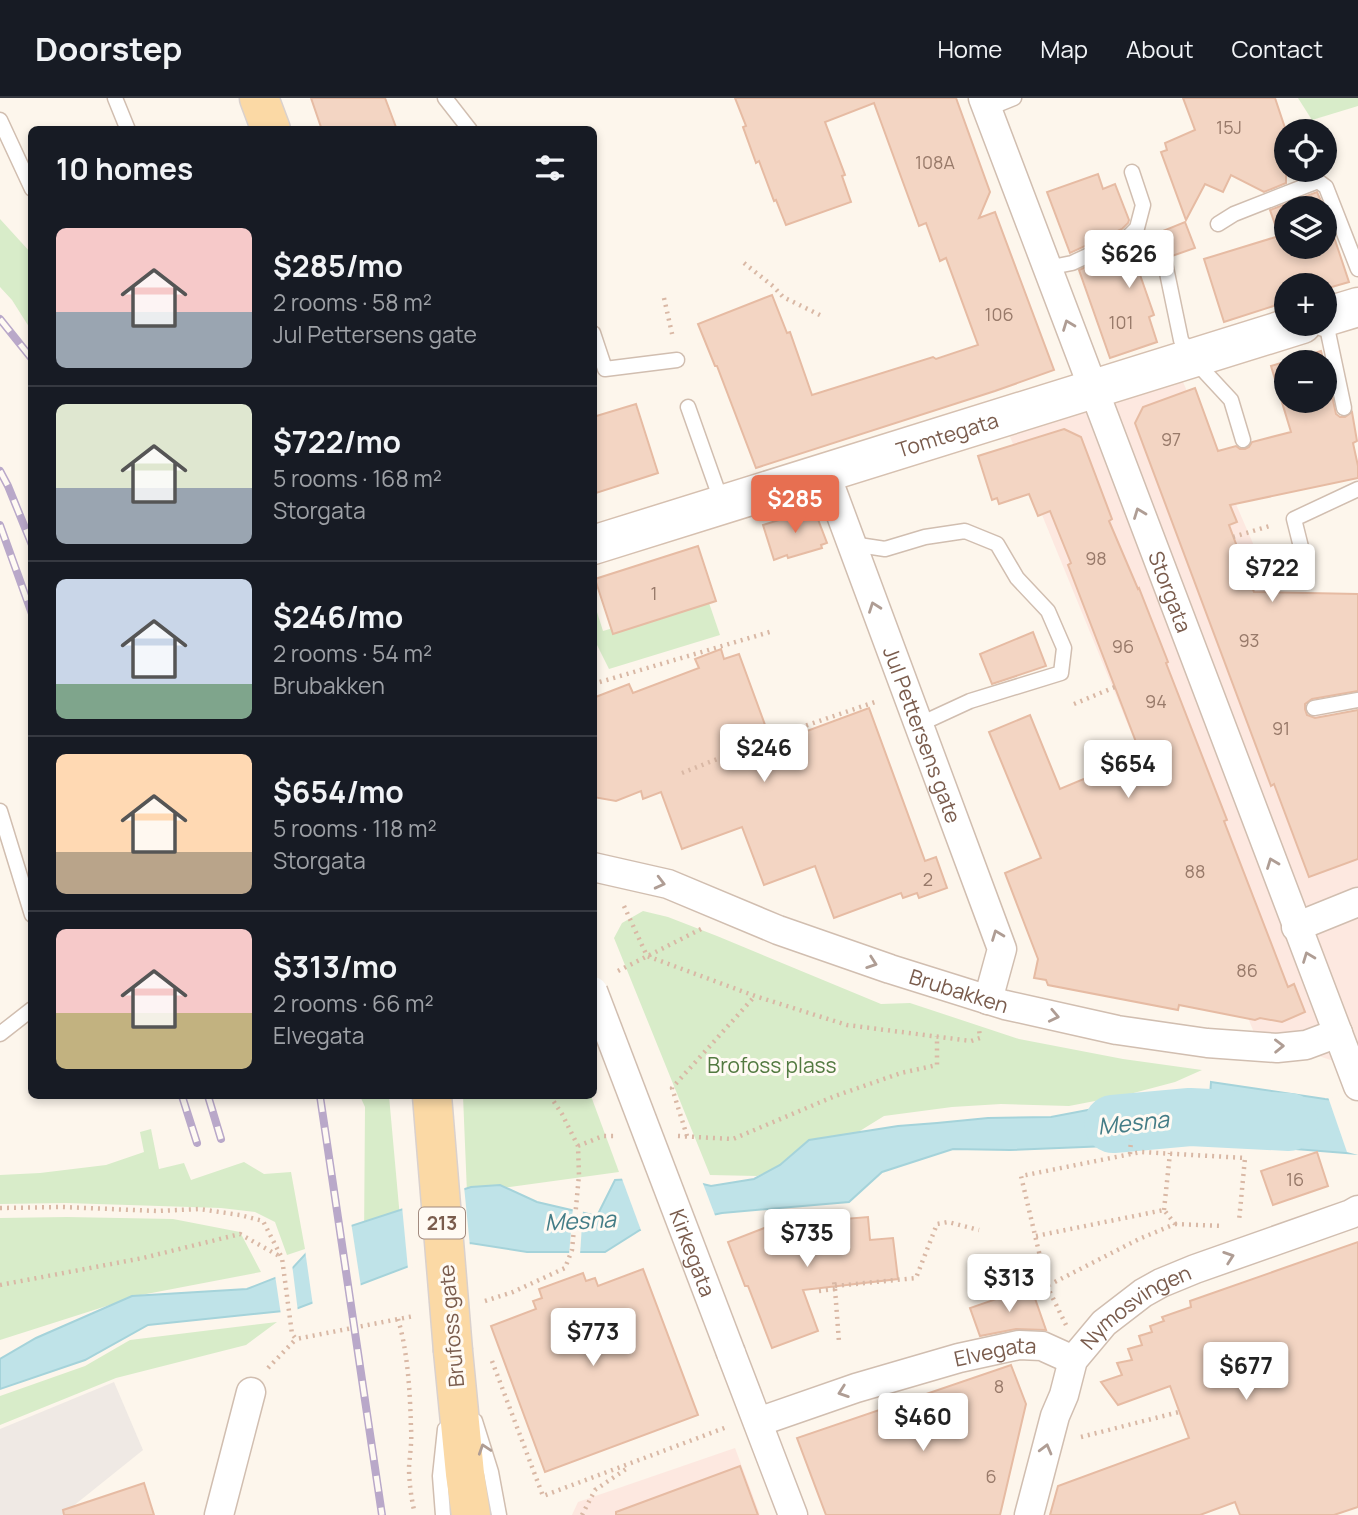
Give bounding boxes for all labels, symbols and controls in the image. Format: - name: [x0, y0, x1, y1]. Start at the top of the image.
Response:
- text: Doorstep: [35, 26, 182, 71]
- text: Home: [937, 32, 1002, 65]
- text: Map: [1040, 32, 1088, 65]
- text: About: [1126, 32, 1194, 65]
- text: Contact: [1232, 32, 1323, 65]
- house number: 15J: [1216, 115, 1242, 139]
- map controls: [1274, 119, 1337, 413]
- button: locate: [1274, 119, 1337, 182]
- text: 10 homes: [56, 148, 193, 189]
- icon: filters: [531, 149, 569, 187]
- house number: 108A: [915, 150, 956, 174]
- button: layers: [1274, 196, 1337, 259]
- pin: $626: [1088, 230, 1170, 290]
- text: $626: [1101, 237, 1157, 269]
- text: $285/mo: [273, 245, 403, 286]
- icon: home: [112, 256, 196, 340]
- button: +: [1274, 273, 1337, 336]
- text: 2 rooms · 58 m²: [273, 286, 432, 318]
- house number: 106: [984, 302, 1014, 326]
- house number: 101: [1108, 310, 1134, 334]
- text: Jul Pettersens gate: [273, 318, 477, 350]
- one-way arrow: [1063, 320, 1077, 332]
- button: −: [1274, 350, 1337, 413]
- street label: Tomtegata: [893, 406, 1002, 464]
- text: $722/mo: [273, 421, 401, 462]
- house number: 97: [1161, 427, 1181, 451]
- icon: home: [112, 432, 196, 516]
- text: 5 rooms · 168 m²: [273, 462, 442, 494]
- pin: $285: [754, 476, 836, 535]
- text: $285: [767, 482, 823, 514]
- text: Storgata: [273, 494, 366, 526]
- one-way arrow: [1134, 507, 1148, 519]
- pin: $722: [1231, 545, 1313, 604]
- house number: 98: [1085, 546, 1107, 570]
- street label: Storgata: [1142, 547, 1198, 636]
- text: $722: [1245, 551, 1299, 583]
- house number: 1: [650, 581, 658, 605]
- text: $246/mo: [273, 596, 403, 637]
- one-way arrow: [868, 601, 882, 613]
- icon: home: [112, 607, 196, 691]
- house number: 93: [1238, 628, 1260, 652]
- house number: 96: [1112, 634, 1134, 658]
- text: 2 rooms · 54 m²: [273, 637, 432, 669]
- street label: Jul Pettersens gate: [877, 642, 968, 827]
- text: Brubakken: [273, 669, 385, 701]
- house number: 94: [1145, 689, 1167, 713]
- house number: 91: [1272, 716, 1290, 740]
- pin: $246: [723, 724, 805, 784]
- text: $246: [736, 731, 792, 763]
- pin: $654: [1087, 740, 1169, 800]
- text: $654: [1100, 747, 1156, 779]
- text: $654/mo: [273, 771, 404, 812]
- icon: home: [112, 782, 196, 866]
- text: 5 rooms · 118 m²: [273, 812, 437, 844]
- text: Storgata: [273, 844, 366, 876]
- one-way arrow: [1267, 857, 1281, 869]
- house number: 88: [1185, 859, 1205, 883]
- house number: 2: [923, 867, 933, 891]
- one-way arrow: [654, 875, 666, 889]
- one-way arrow: [991, 929, 1005, 941]
- text: $313/mo: [273, 946, 397, 987]
- one-way arrow: [1303, 952, 1317, 964]
- one-way arrow: [866, 955, 878, 969]
- icon: home: [112, 957, 196, 1041]
- house number: 86: [1236, 958, 1258, 982]
- street label: Brubakken: [906, 962, 1012, 1019]
- text: 2 rooms · 66 m²: [273, 987, 434, 1019]
- one-way arrow: [1048, 1008, 1060, 1023]
- text: Elvegata: [273, 1019, 365, 1051]
- one-way arrow: [1274, 1039, 1285, 1054]
- park label: Brofoss plass: [707, 1051, 837, 1079]
- water label: Mesna: [1096, 1102, 1171, 1142]
- house number: 16: [1286, 1167, 1304, 1191]
- water label: Mesna: [544, 1202, 618, 1238]
- street label: Kirkegata: [663, 1205, 722, 1300]
- road number: 213: [419, 1208, 465, 1238]
- pin: $735: [766, 1210, 848, 1269]
- text: $735: [780, 1216, 834, 1248]
- one-way arrow: [1222, 1251, 1234, 1265]
- pin: $313: [968, 1254, 1050, 1314]
- street label: Nymosvingen: [1074, 1258, 1195, 1355]
- text: $313: [983, 1261, 1035, 1293]
- street label: Brufoss gate: [432, 1264, 470, 1388]
- pin: $773: [552, 1308, 634, 1368]
- text: $773: [567, 1315, 619, 1347]
- street label: Elvegata: [951, 1331, 1037, 1373]
- pin: $677: [1205, 1342, 1287, 1402]
- text: $677: [1219, 1349, 1273, 1381]
- house number: 8: [994, 1374, 1004, 1398]
- one-way arrow: [838, 1384, 850, 1398]
- pin: $460: [882, 1394, 964, 1453]
- text: $460: [894, 1400, 952, 1432]
- one-way arrow: [478, 1443, 492, 1455]
- one-way arrow: [1038, 1443, 1052, 1455]
- house number: 6: [985, 1464, 997, 1488]

